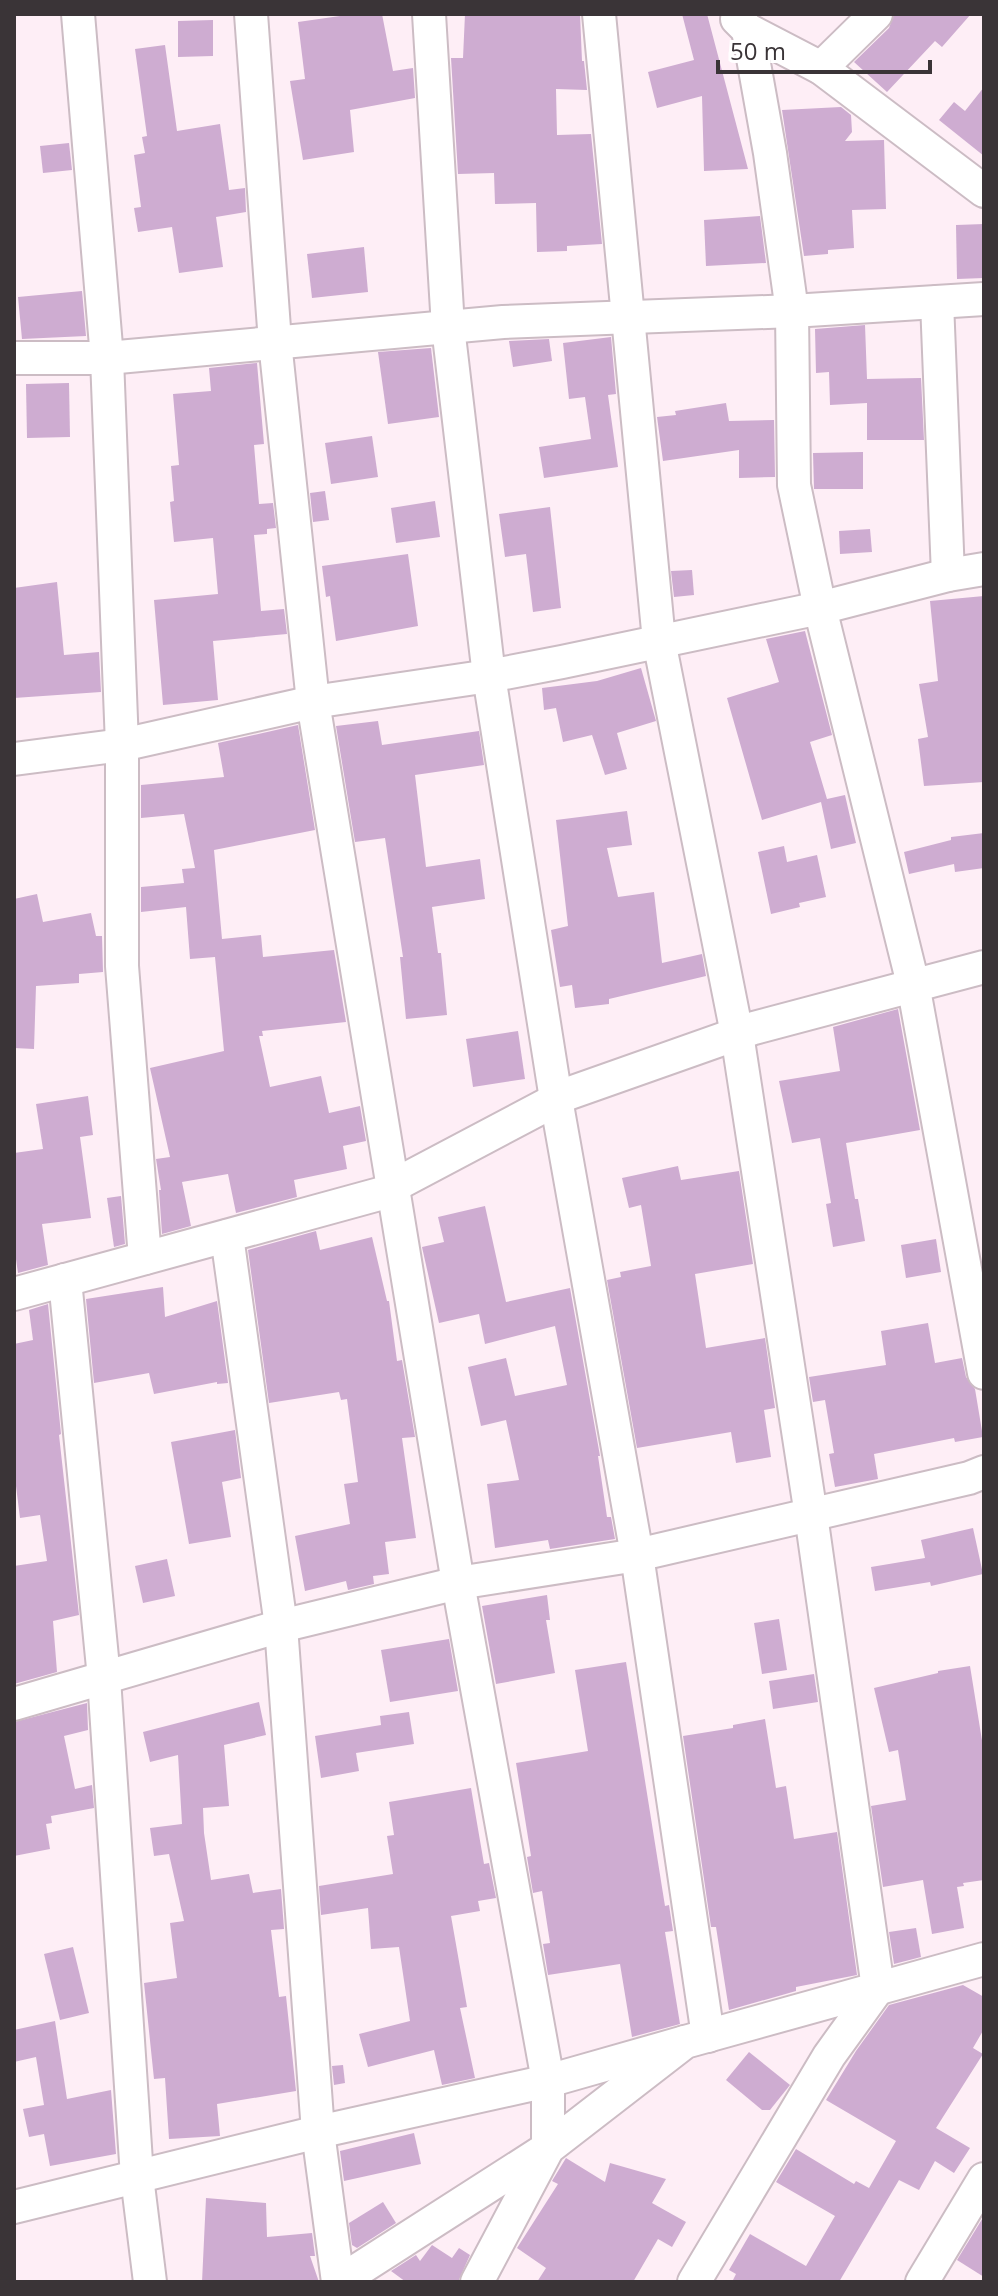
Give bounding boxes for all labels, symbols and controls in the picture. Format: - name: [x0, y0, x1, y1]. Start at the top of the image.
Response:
- scale bar: [718, 24, 930, 74]
- text: 50 m: [730, 34, 786, 67]

